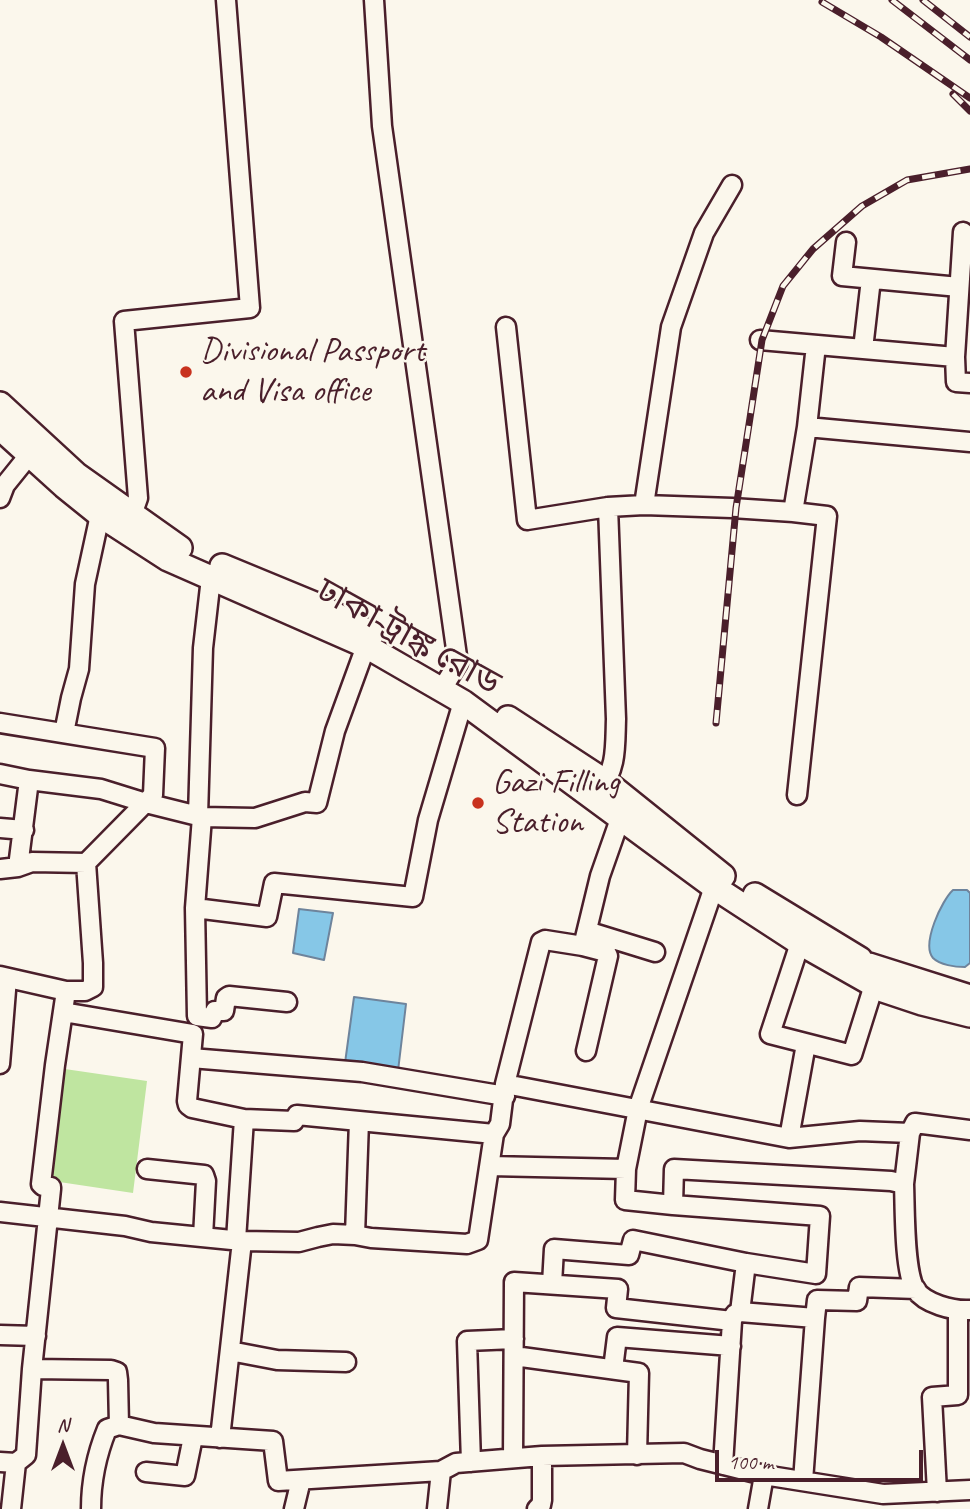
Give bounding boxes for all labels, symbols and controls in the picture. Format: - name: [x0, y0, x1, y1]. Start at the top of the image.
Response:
- place label: Divisional Passport and Visa office: [200, 331, 425, 413]
- marker: Divisional Passport and Visa office: [178, 364, 194, 380]
- street label: ঢাকা ট্রাঙ্ক রোড: [309, 570, 507, 706]
- place label: Gazi Filling Station: [492, 762, 620, 844]
- marker: Gazi Filling Station: [470, 795, 486, 811]
- north arrow: [28, 1411, 98, 1481]
- text: N: [57, 1413, 69, 1437]
- scale bar: [718, 1436, 926, 1480]
- text: 100 m: [728, 1449, 773, 1475]

